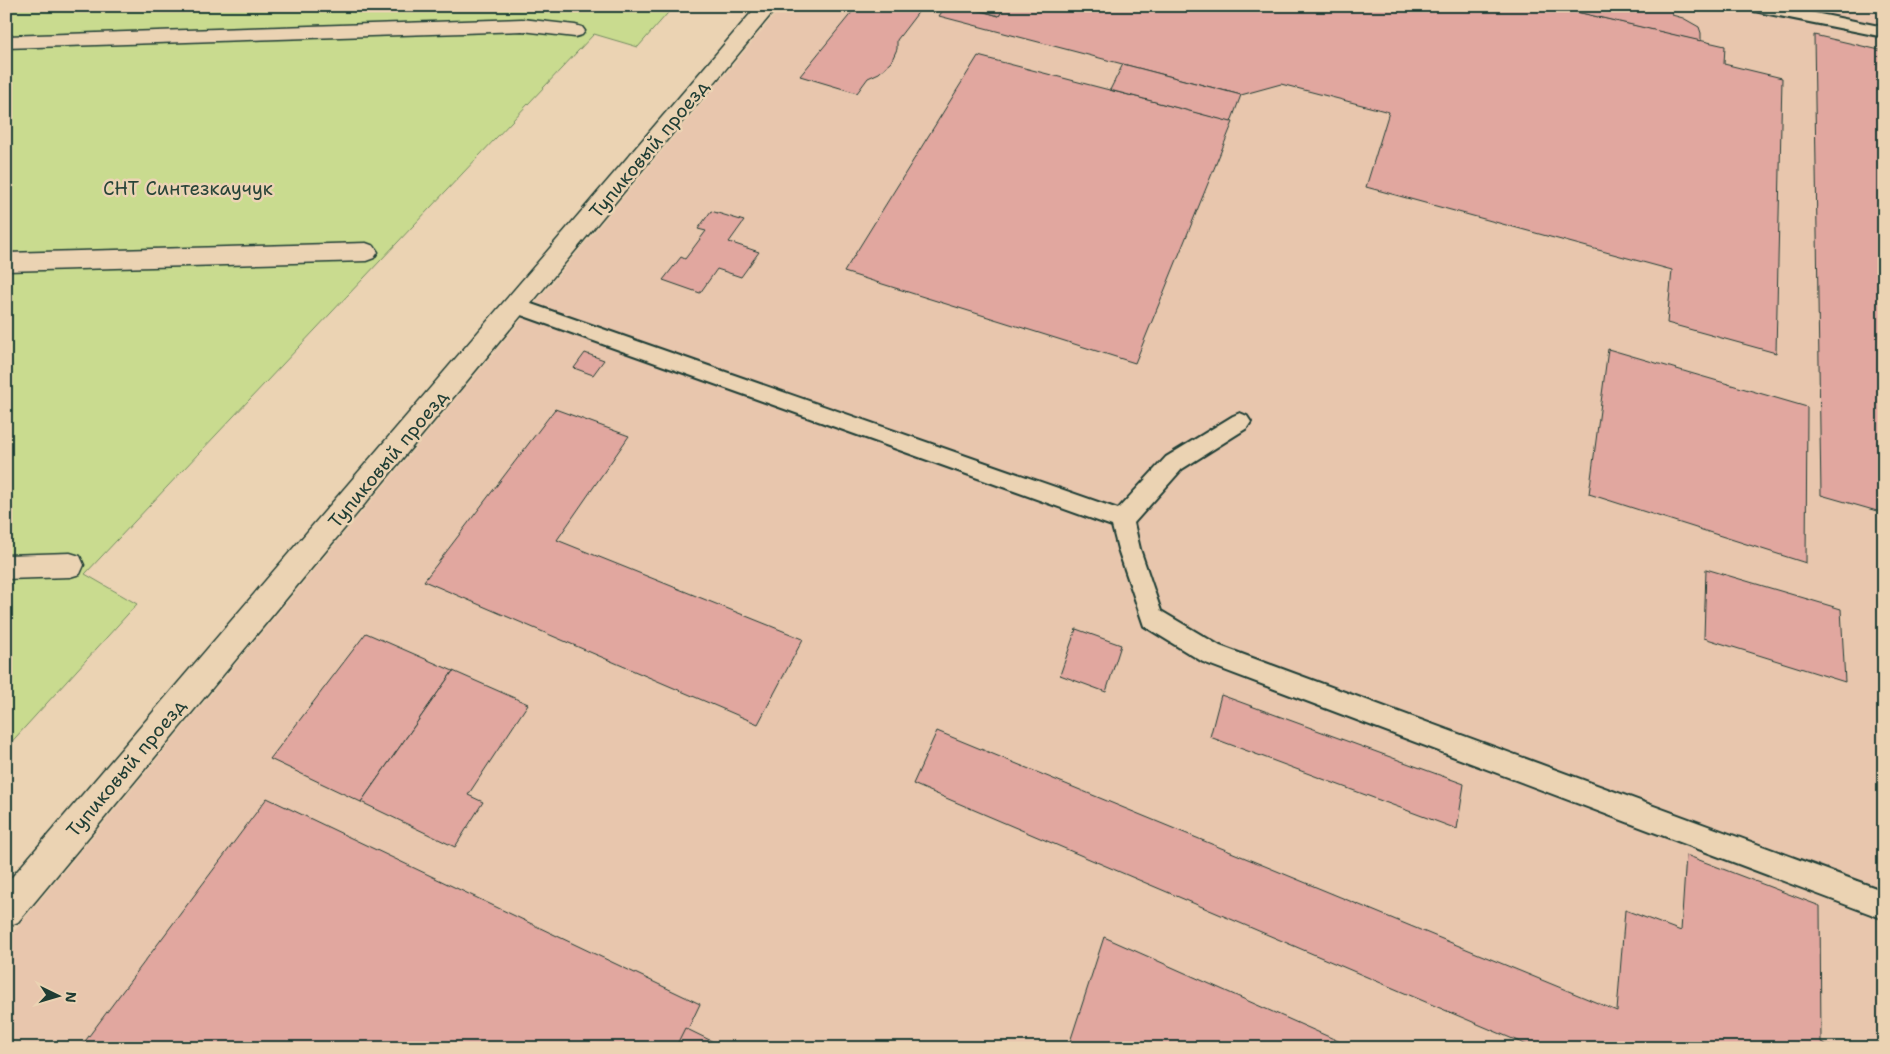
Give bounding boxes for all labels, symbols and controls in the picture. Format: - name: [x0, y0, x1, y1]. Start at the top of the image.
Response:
- street label: Тупиковый проезд: [584, 75, 714, 223]
- park label: СНТ Синтезкаучук: [103, 176, 273, 201]
- street label: Тупиковый проезд: [323, 385, 453, 533]
- street label: Тупиковый проезд: [61, 694, 191, 842]
- north arrow: [32, 972, 82, 1022]
- text: N: [62, 991, 80, 1003]

